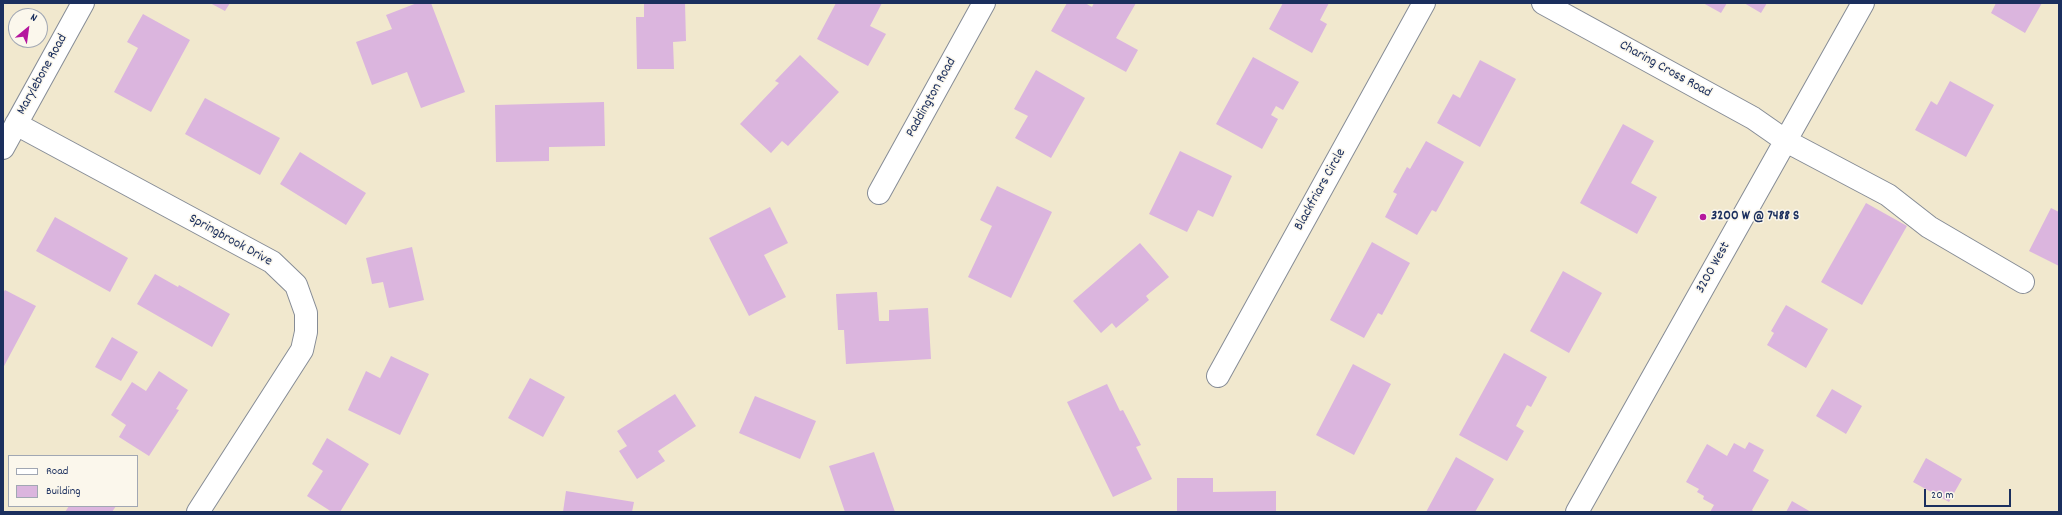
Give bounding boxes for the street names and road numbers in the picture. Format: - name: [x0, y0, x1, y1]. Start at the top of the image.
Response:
- street label: Marylebone Road: [14, 32, 72, 118]
- street label: Charing Cross Road: [1616, 38, 1714, 102]
- street label: Paddington Road: [903, 55, 961, 141]
- street label: Blackfriars Circle: [1292, 146, 1350, 234]
- street label: Springbrook Drive: [185, 211, 275, 271]
- street label: 3200 West: [1693, 239, 1735, 297]

